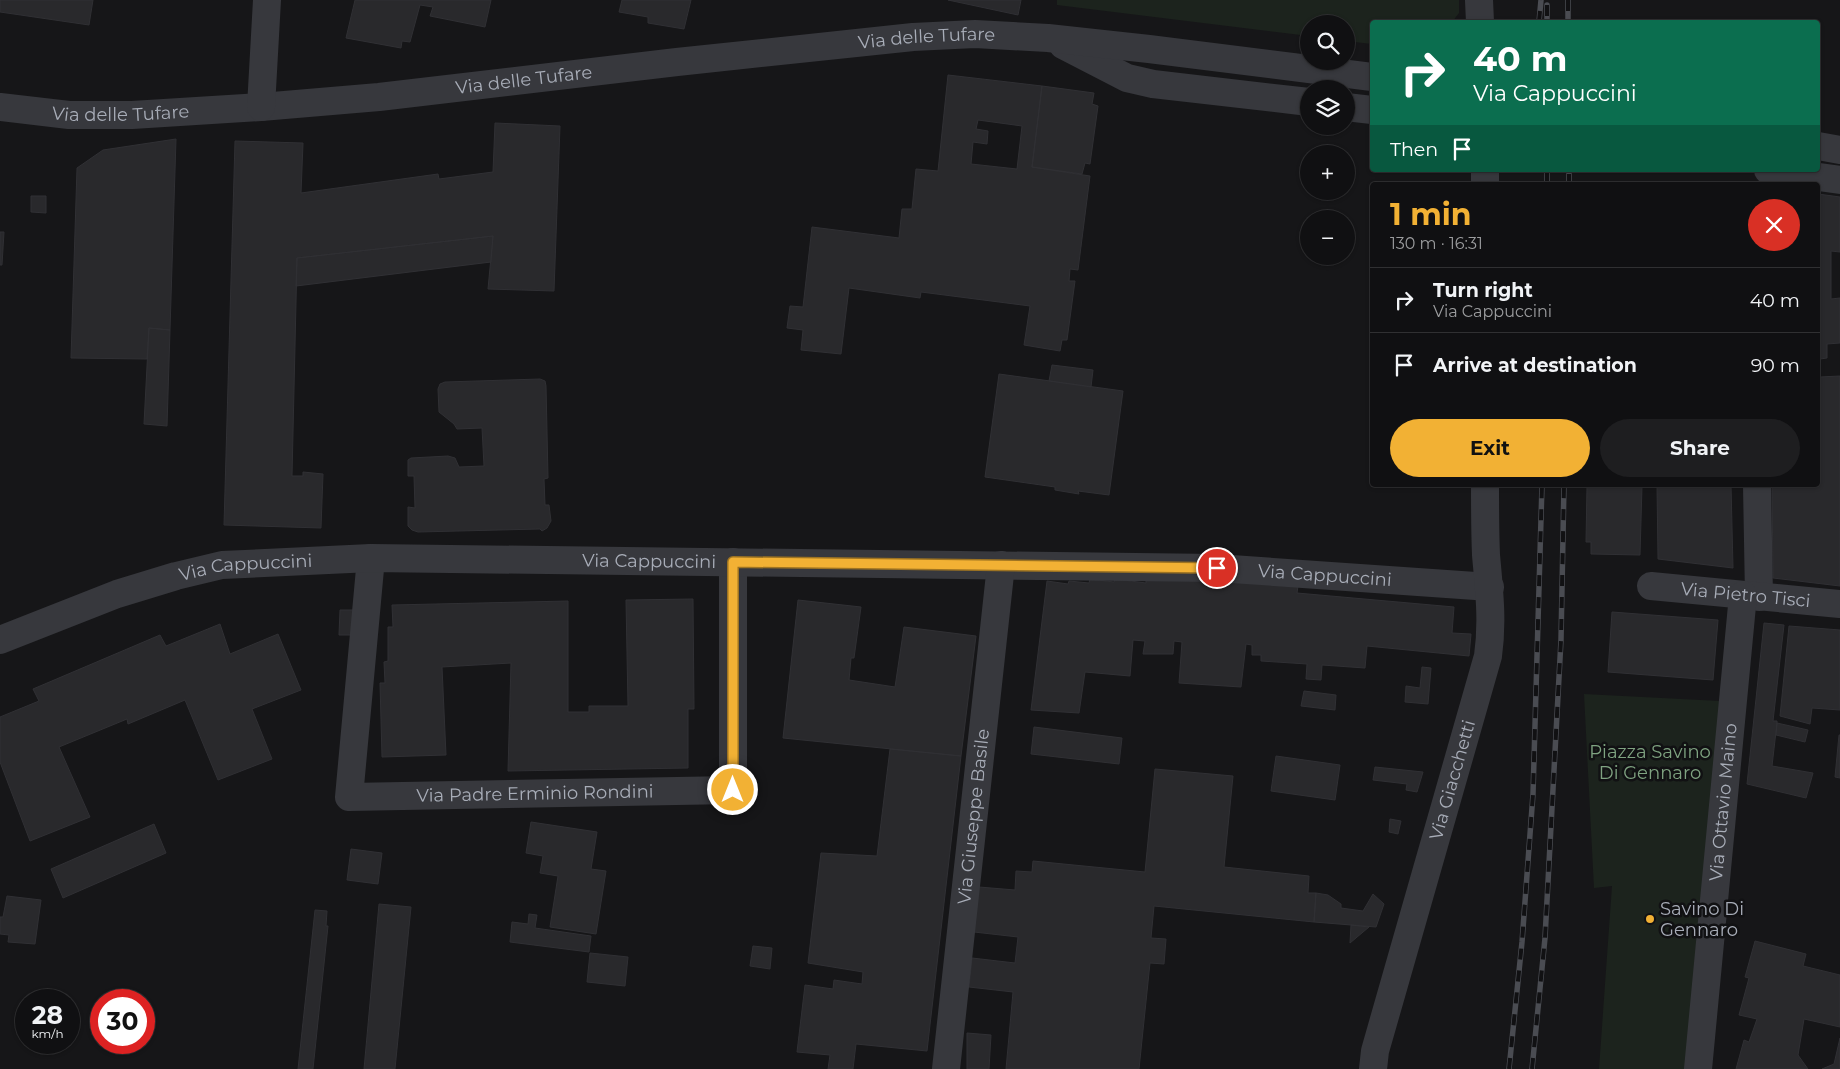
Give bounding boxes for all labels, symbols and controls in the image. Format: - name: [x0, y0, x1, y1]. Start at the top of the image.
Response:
- map controls: [1300, 15, 1355, 265]
- button: search: [1300, 15, 1355, 70]
- street label: Via delle Tufare: [857, 23, 996, 54]
- text: 40 m: [1473, 37, 1568, 80]
- icon: right: [1390, 40, 1455, 105]
- street label: Via delle Tufare: [454, 61, 594, 99]
- button: layers: [1300, 80, 1355, 135]
- text: Via Cappuccini: [1473, 80, 1637, 107]
- street label: Via delle Tufare: [51, 100, 190, 126]
- icon: arrive: [1448, 135, 1476, 163]
- text: Then: [1390, 138, 1438, 161]
- button: +: [1300, 145, 1355, 200]
- text: 1 min: [1390, 196, 1471, 233]
- button: close: [1748, 199, 1800, 251]
- button: −: [1300, 210, 1355, 265]
- text: 130 m · 16:31: [1390, 234, 1483, 253]
- text: Turn right: [1433, 279, 1533, 302]
- icon: right: [1390, 286, 1418, 314]
- text: 40 m: [1750, 289, 1800, 312]
- text: Via Cappuccini: [1433, 302, 1552, 321]
- icon: arrive: [1390, 351, 1418, 379]
- text: Arrive at destination: [1433, 354, 1637, 377]
- text: 90 m: [1751, 354, 1800, 377]
- button: Exit: [1390, 419, 1590, 477]
- button: Share: [1600, 419, 1800, 477]
- pin: [1196, 547, 1238, 589]
- street label: Via Cappuccini: [582, 549, 716, 573]
- street label: Via Cappuccini: [177, 550, 313, 586]
- icon: arrive: [1203, 554, 1231, 582]
- street label: Via Cappuccini: [1257, 560, 1392, 591]
- street label: Via Pietro Tisci: [1680, 578, 1811, 612]
- street label: Via Giacchetti: [1425, 717, 1480, 843]
- street label: Via Ottavio Maino: [1705, 722, 1742, 882]
- street label: Via Giuseppe Basile: [953, 727, 994, 905]
- park label: Piazza Savino Di Gennaro: [1589, 741, 1711, 784]
- position arrow: [706, 763, 758, 815]
- street label: Via Padre Erminio Rondini: [416, 780, 654, 807]
- place label: Savino Di Gennaro: [1660, 898, 1744, 941]
- marker: Savino Di Gennaro: [1644, 913, 1656, 925]
- speed limit sign: 30: [90, 989, 155, 1054]
- text: 28: [32, 1000, 63, 1030]
- text: km/h: [31, 1026, 64, 1041]

